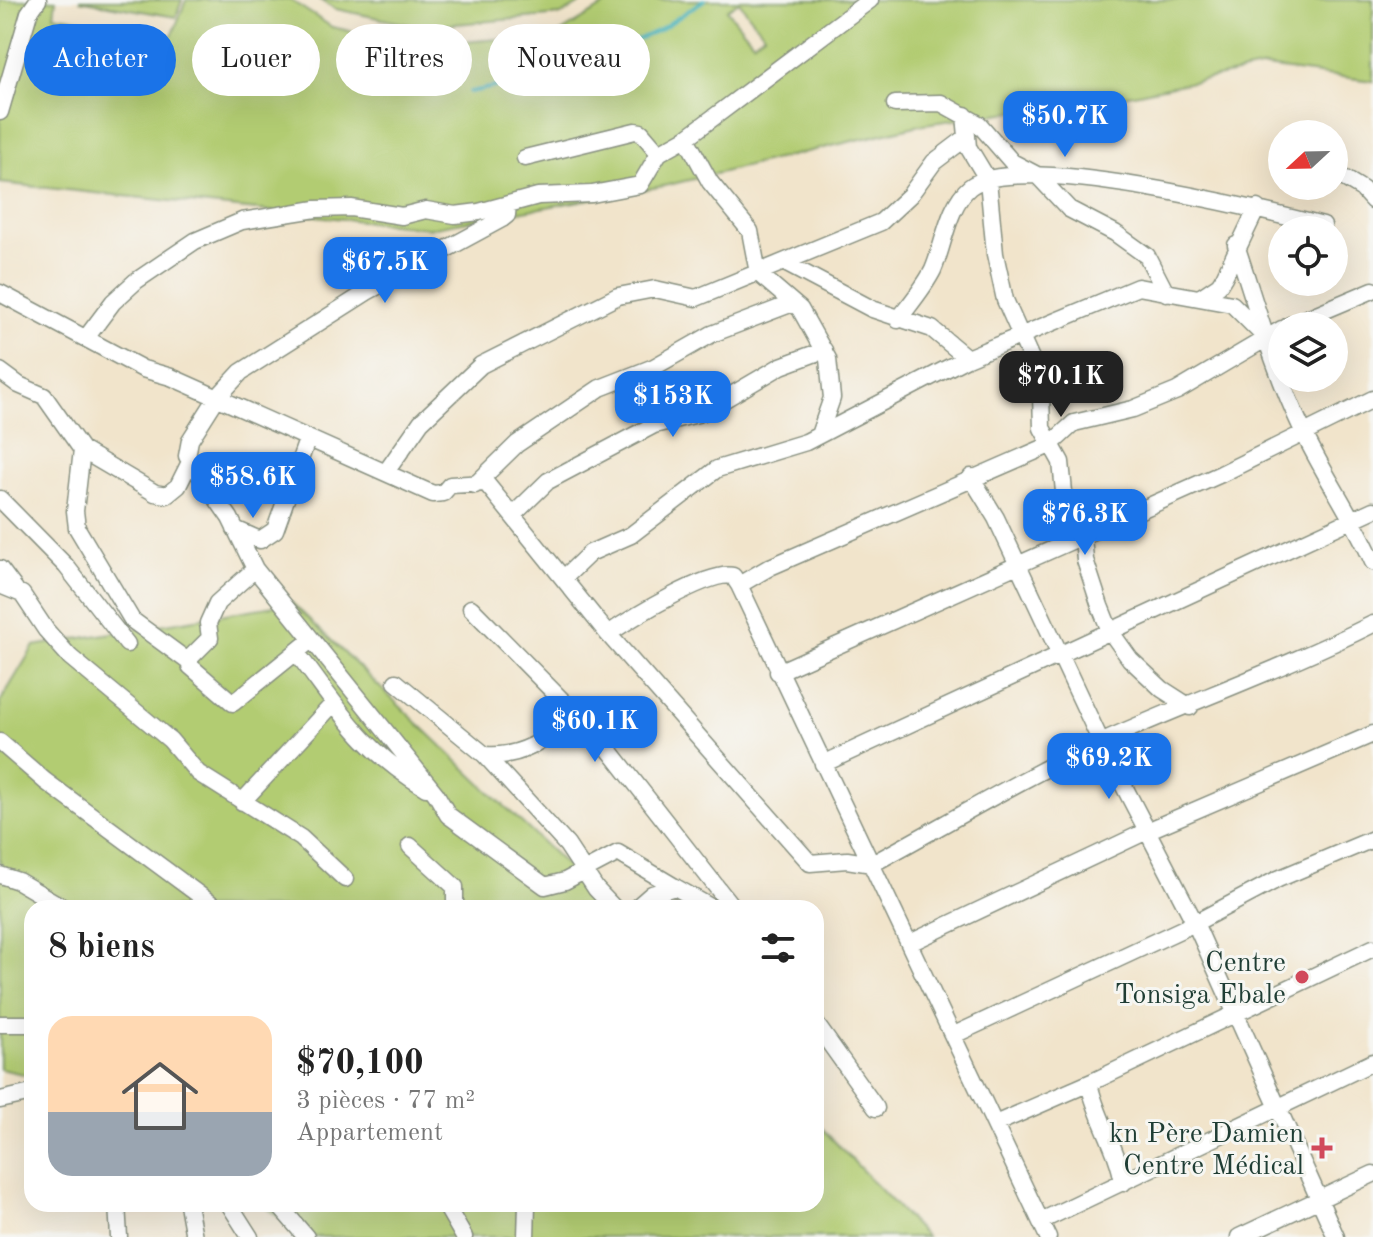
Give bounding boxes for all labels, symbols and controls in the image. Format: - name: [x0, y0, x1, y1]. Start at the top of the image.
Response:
- chip: Acheter: [24, 24, 176, 96]
- chip: Louer: [192, 24, 320, 96]
- chip: Filtres: [336, 24, 472, 96]
- chip: Nouveau: [488, 24, 650, 96]
- pin: $50.7K: [1000, 91, 1130, 159]
- text: $50.7K: [1021, 104, 1109, 130]
- north arrow: [1268, 120, 1348, 200]
- map controls: [1268, 120, 1348, 392]
- button: locate: [1268, 216, 1348, 296]
- pin: $67.5K: [320, 237, 450, 305]
- text: $67.5K: [341, 250, 429, 276]
- button: layers: [1268, 312, 1348, 392]
- pin: $70.1K: [996, 351, 1126, 419]
- text: $70.1K: [1017, 364, 1105, 390]
- pin: $153K: [617, 371, 729, 439]
- text: $153K: [633, 384, 713, 410]
- pin: $58.6K: [188, 452, 318, 520]
- text: $58.6K: [209, 465, 297, 491]
- pin: $76.3K: [1020, 489, 1150, 557]
- text: $76.3K: [1041, 502, 1129, 528]
- pin: $60.1K: [530, 696, 660, 764]
- text: $60.1K: [551, 709, 639, 735]
- pin: $69.2K: [1044, 733, 1174, 801]
- text: $69.2K: [1065, 746, 1153, 772]
- icon: filters: [756, 926, 800, 970]
- text: 8 biens: [48, 931, 155, 965]
- place label: Centre Tonsiga Ebale: [1114, 950, 1286, 1010]
- marker: Centre Tonsiga Ebale: [1293, 968, 1311, 986]
- text: $70,100: [296, 1047, 424, 1081]
- icon: home: [112, 1048, 208, 1144]
- text: 3 pièces · 77 m²: [296, 1088, 475, 1114]
- text: Appartement: [296, 1120, 443, 1146]
- place label: kn Père Damien Centre Médical: [1109, 1121, 1304, 1181]
- marker: kn Père Damien Centre Médical: [1311, 1137, 1333, 1159]

